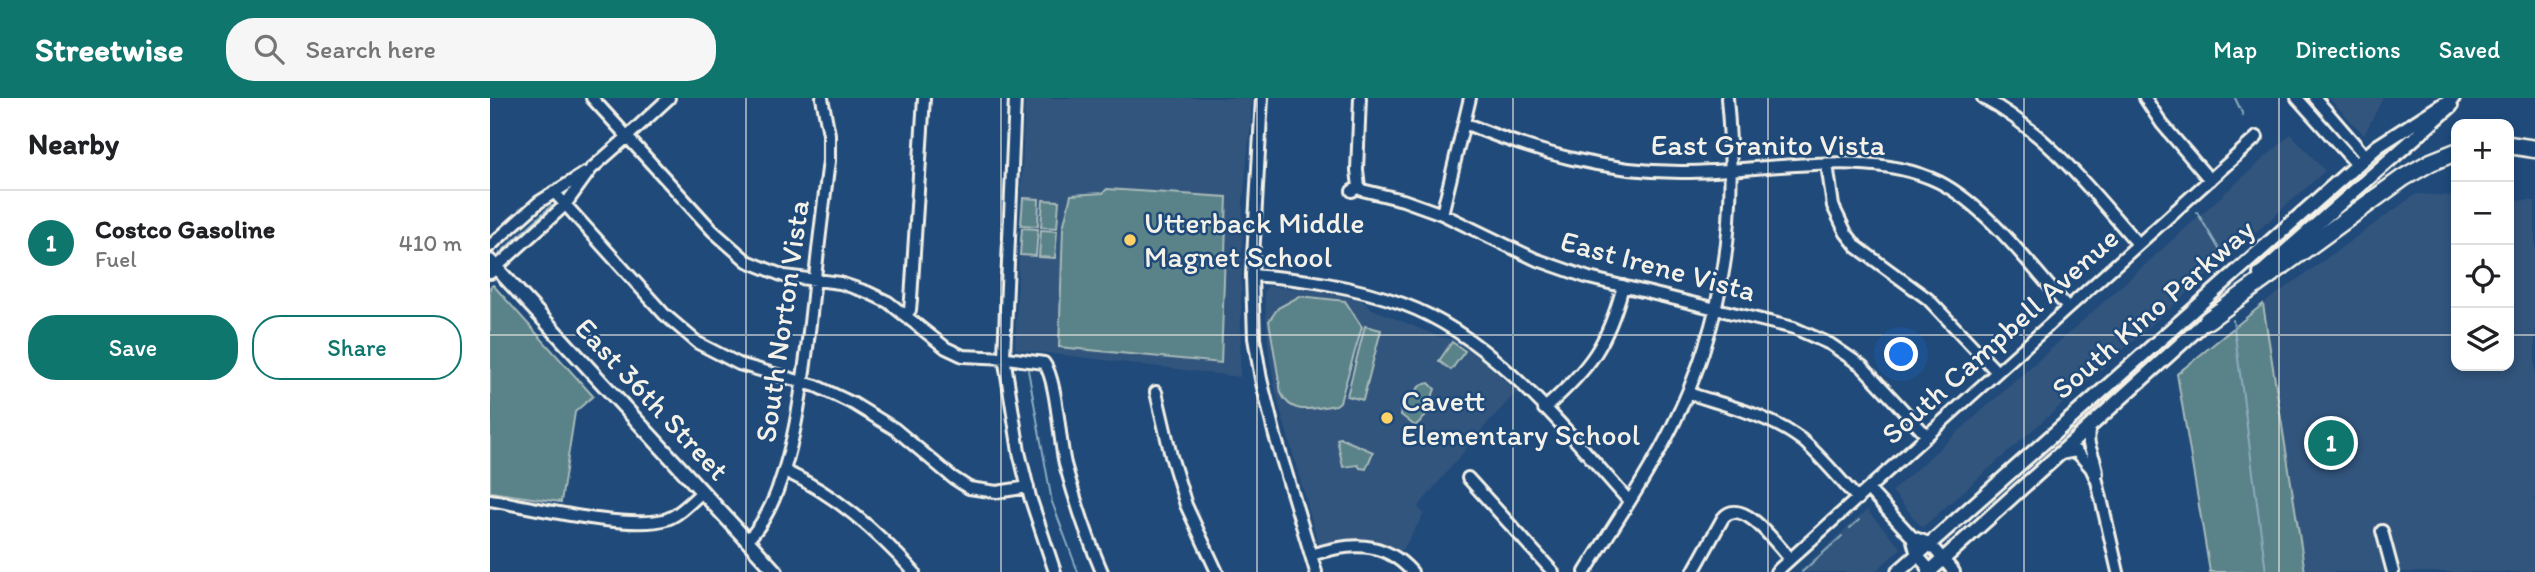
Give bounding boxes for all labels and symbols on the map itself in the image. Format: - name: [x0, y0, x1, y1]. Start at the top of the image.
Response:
- street label: East Granito Vista: [1651, 126, 1886, 163]
- street label: South Norton Vista: [746, 197, 817, 445]
- place label: Utterback Middle Magnet School: [1144, 204, 1365, 275]
- street label: South Kino Parkway: [2044, 210, 2262, 407]
- street label: South Campbell Avenue: [1873, 219, 2126, 452]
- street label: East Irene Vista: [1557, 222, 1760, 309]
- marker: Utterback Middle Magnet School: [1122, 232, 1138, 248]
- street label: East 36th Street: [567, 309, 737, 488]
- your location: [1884, 337, 1918, 371]
- place label: Cavett Elementary School: [1401, 382, 1641, 453]
- marker: Cavett Elementary School: [1379, 410, 1395, 426]
- pin: 1: [2308, 417, 2354, 469]

